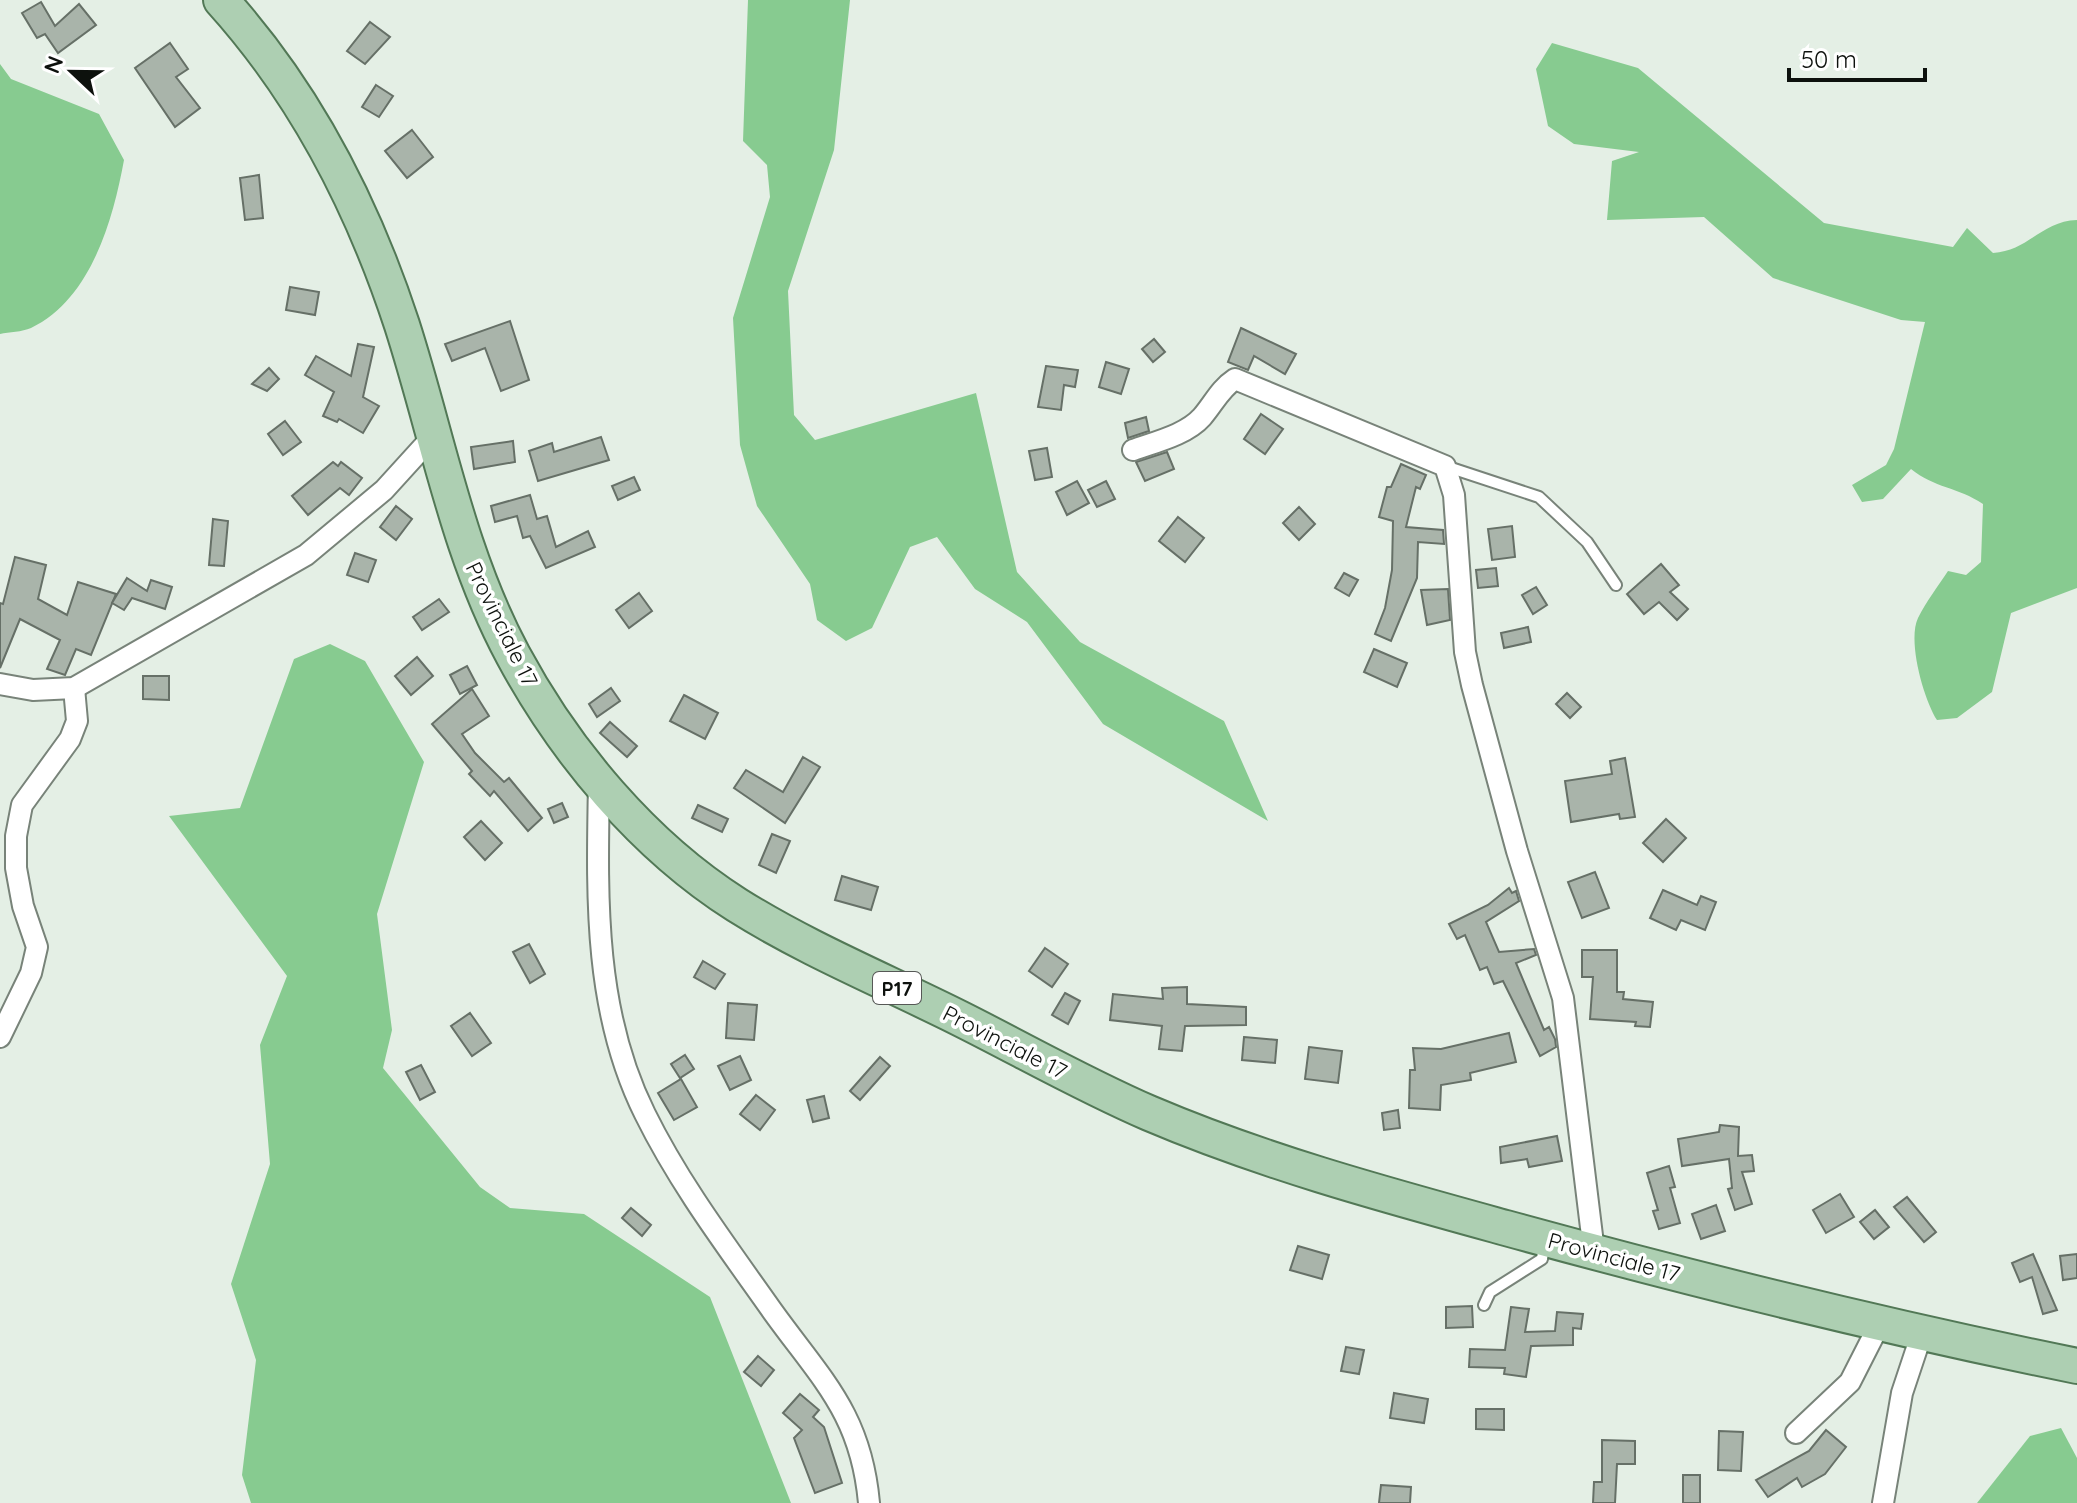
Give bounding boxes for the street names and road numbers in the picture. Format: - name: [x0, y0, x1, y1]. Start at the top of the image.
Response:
- street label: Provinciale 17: [460, 557, 544, 691]
- road number: P17: [873, 972, 921, 1004]
- street label: Provinciale 17: [938, 999, 1072, 1085]
- street label: Provinciale 17: [1545, 1226, 1683, 1288]

